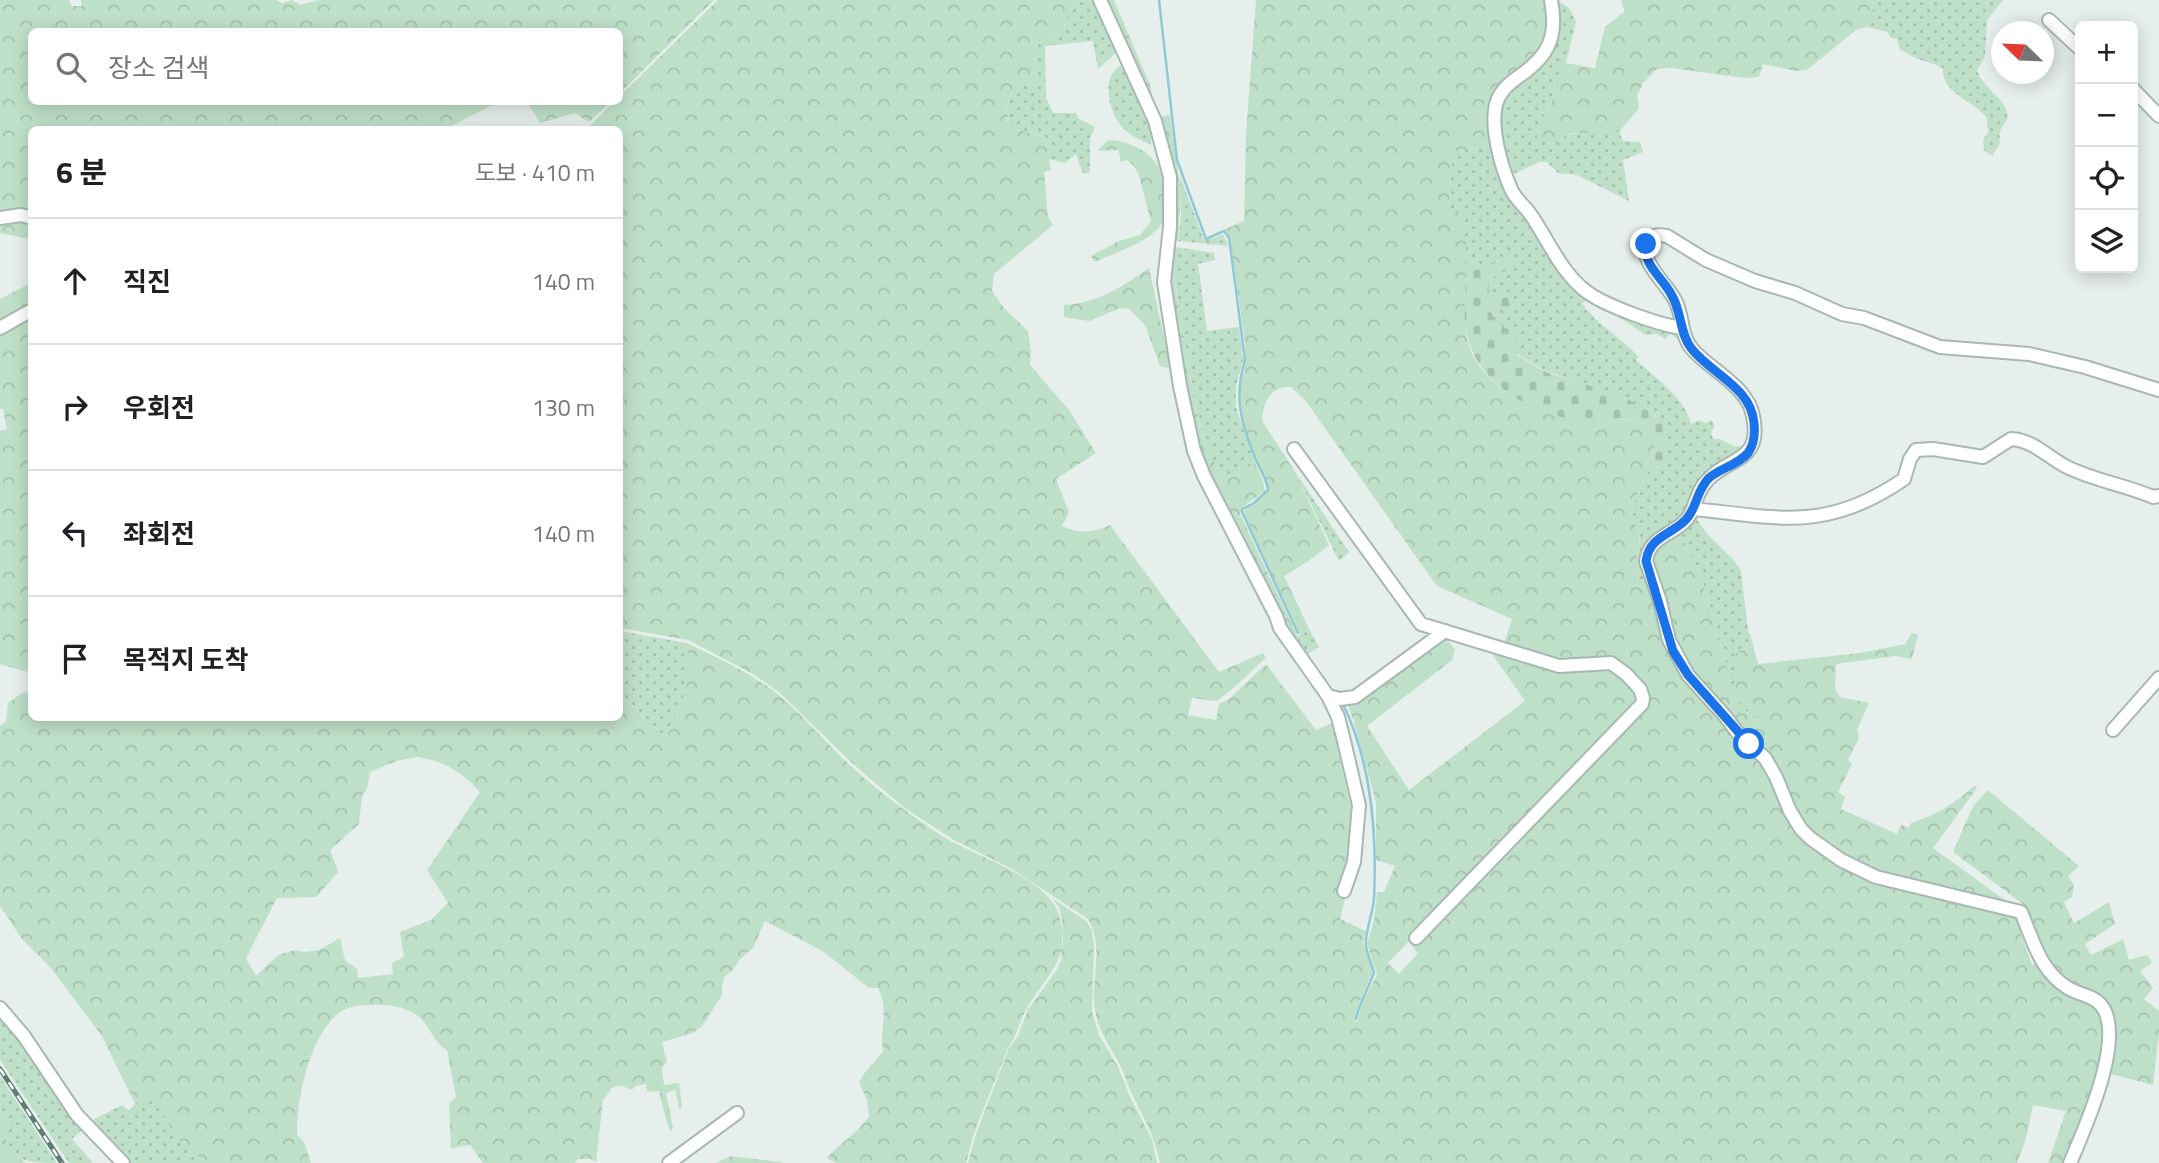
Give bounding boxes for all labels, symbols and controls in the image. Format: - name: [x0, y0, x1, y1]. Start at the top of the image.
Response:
- north arrow: [1991, 21, 2054, 84]
- map controls: [2075, 21, 2138, 273]
- button: +: [2075, 21, 2138, 84]
- search box: [28, 28, 623, 105]
- icon: search: [52, 48, 90, 86]
- text: 장소 검색: [108, 48, 209, 87]
- button: −: [2075, 84, 2138, 147]
- button: locate: [2075, 147, 2138, 210]
- text: 6 분: [56, 149, 107, 195]
- text: 도보 · 410 m: [475, 155, 595, 190]
- button: layers: [2075, 210, 2138, 273]
- route end: [1630, 228, 1661, 259]
- icon: ahead: [56, 262, 94, 300]
- text: 직진: [123, 262, 171, 301]
- text: 140 m: [532, 264, 595, 299]
- icon: right: [56, 388, 94, 426]
- text: 우회전: [123, 388, 195, 427]
- text: 130 m: [532, 390, 595, 425]
- icon: left: [56, 514, 94, 552]
- text: 좌회전: [123, 514, 195, 553]
- text: 140 m: [532, 516, 595, 551]
- icon: arrive: [56, 640, 94, 678]
- text: 목적지 도착: [123, 640, 248, 679]
- route start: [1733, 728, 1764, 759]

